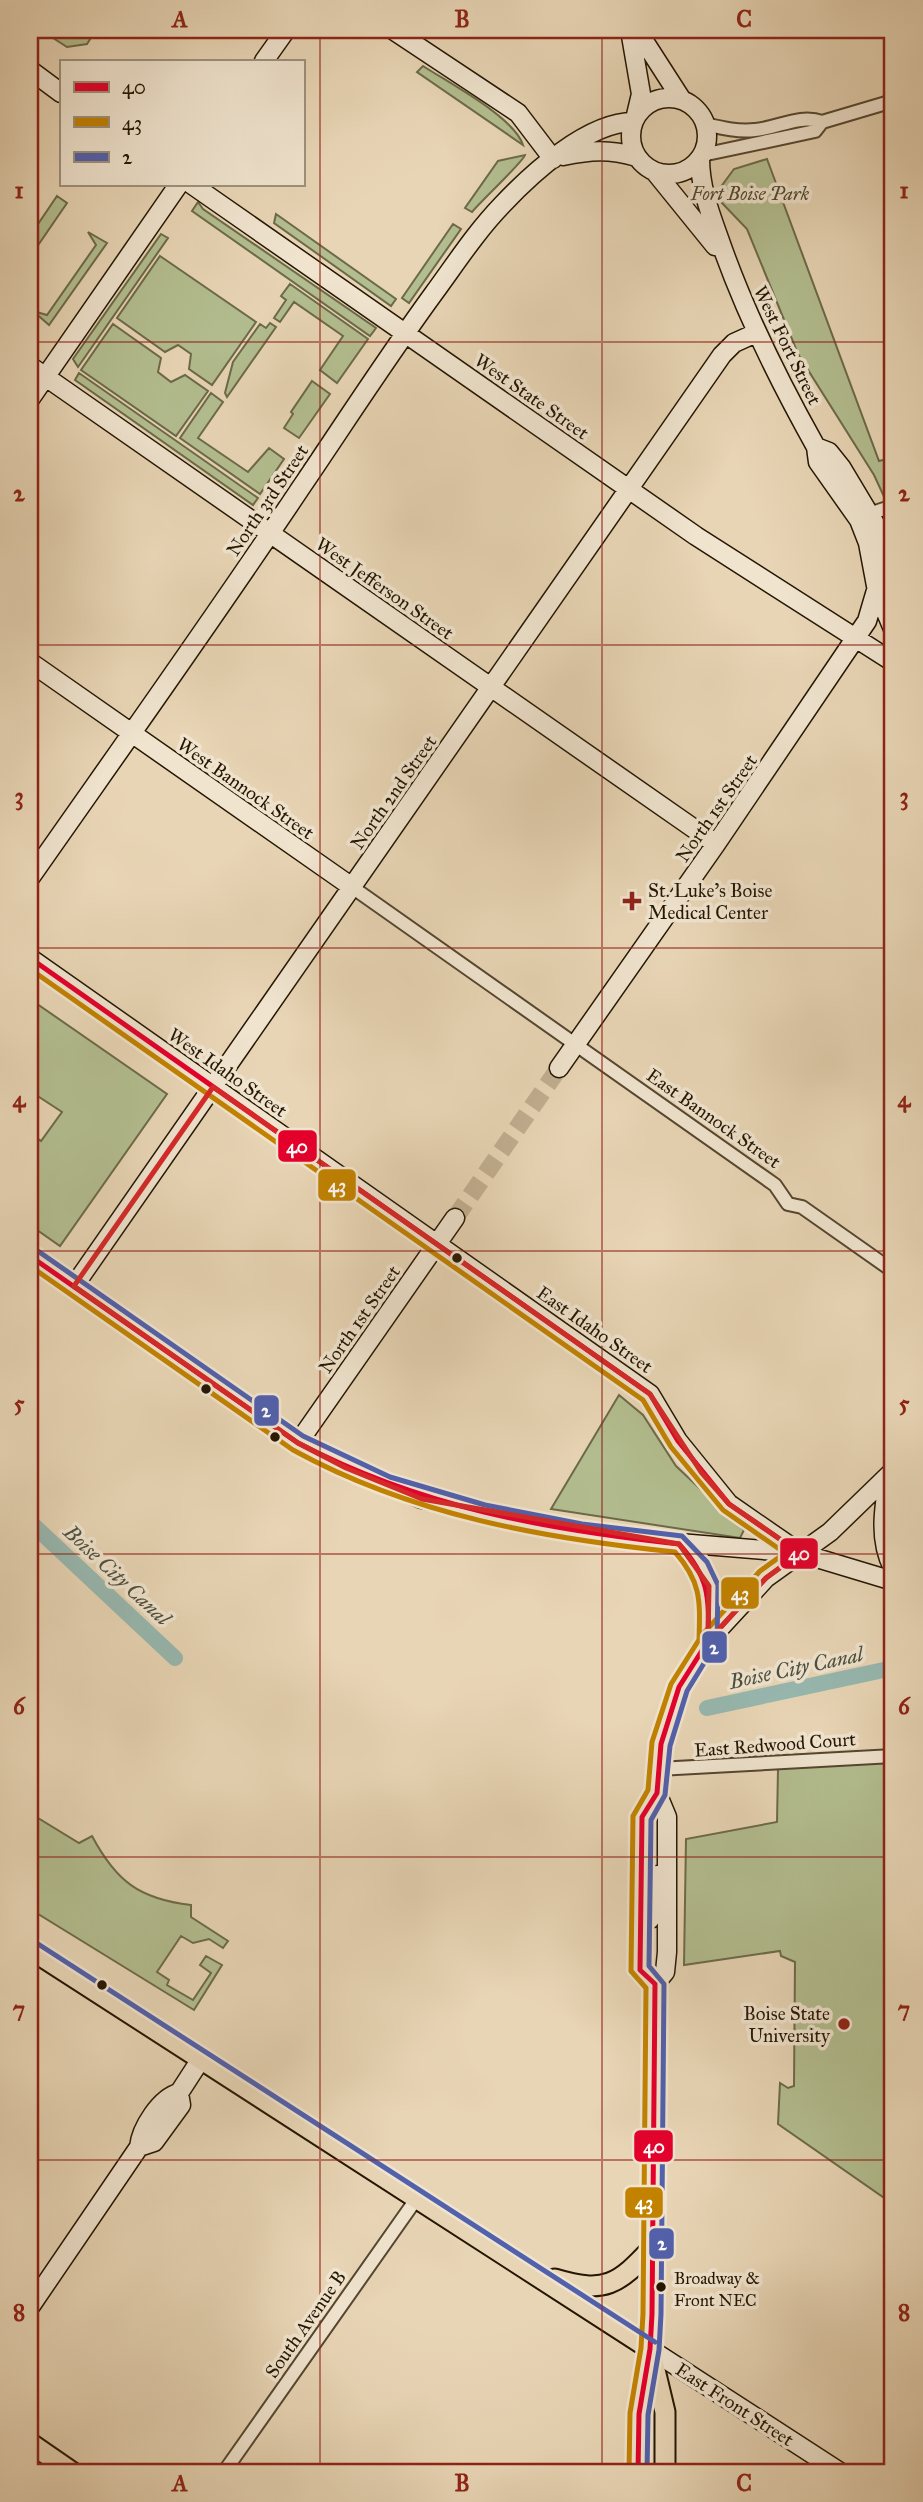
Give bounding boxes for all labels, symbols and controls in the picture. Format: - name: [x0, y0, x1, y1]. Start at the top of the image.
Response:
- text: A: [170, 5, 188, 33]
- text: B: [454, 5, 470, 33]
- text: C: [736, 5, 752, 33]
- legend: [60, 60, 304, 186]
- text: 40: [122, 74, 146, 100]
- text: 43: [122, 110, 142, 136]
- text: 2: [122, 144, 133, 170]
- text: 1: [14, 176, 24, 204]
- text: 1: [899, 176, 909, 204]
- park label: Fort Boise Park: [690, 182, 810, 205]
- street label: West Fort Street: [749, 282, 826, 409]
- street label: West State Street: [470, 348, 594, 445]
- street label: North 3rd Street: [222, 440, 313, 560]
- text: 2: [13, 479, 25, 507]
- text: 2: [898, 479, 910, 507]
- street label: West Jefferson Street: [311, 532, 458, 645]
- street label: North 2nd Street: [345, 730, 442, 854]
- street label: West Bannock Street: [173, 733, 319, 844]
- street label: North 1st Street: [671, 750, 762, 867]
- text: 3: [14, 782, 24, 811]
- text: 3: [899, 782, 909, 811]
- place label: St. Luke's Boise Medical Center: [648, 879, 772, 924]
- marker: St. Luke's Boise Medical Center: [622, 891, 642, 911]
- street label: West Idaho Street: [164, 1023, 292, 1122]
- street label: East Bannock Street: [642, 1064, 785, 1173]
- text: 4: [13, 1085, 27, 1113]
- text: 4: [898, 1085, 912, 1113]
- line badge: 40: [277, 1129, 318, 1163]
- text: 40: [286, 1135, 308, 1159]
- line badge: 43: [317, 1168, 357, 1202]
- text: 43: [328, 1174, 346, 1198]
- unlabelled marker: [450, 1251, 464, 1265]
- street label: North 1st Street: [314, 1261, 405, 1378]
- street label: East Idaho Street: [532, 1281, 657, 1378]
- unlabelled marker: [199, 1382, 213, 1396]
- text: 5: [14, 1389, 25, 1417]
- text: 5: [899, 1389, 910, 1417]
- line badge: 2: [253, 1394, 280, 1427]
- text: 2: [261, 1399, 271, 1422]
- unlabelled marker: [268, 1430, 282, 1444]
- water label: Boise City Canal: [58, 1518, 177, 1633]
- line badge: 40: [779, 1537, 819, 1570]
- text: 40: [788, 1542, 810, 1566]
- line badge: 43: [720, 1576, 760, 1610]
- text: 43: [731, 1582, 749, 1606]
- line badge: 2: [701, 1630, 728, 1664]
- text: 2: [709, 1636, 719, 1659]
- water label: Boise City Canal: [726, 1641, 868, 1695]
- text: 6: [13, 1692, 26, 1720]
- text: 6: [898, 1692, 911, 1720]
- street label: East Redwood Court: [693, 1727, 857, 1762]
- unlabelled marker: [95, 1978, 109, 1992]
- text: 7: [13, 1995, 25, 2023]
- text: 7: [898, 1995, 910, 2023]
- place label: Boise State University: [743, 2002, 831, 2047]
- marker: Boise State University: [836, 2016, 852, 2032]
- line badge: 40: [633, 2129, 674, 2163]
- text: 40: [643, 2135, 665, 2159]
- line badge: 43: [624, 2186, 664, 2219]
- text: 43: [635, 2191, 653, 2215]
- line badge: 2: [648, 2227, 675, 2260]
- text: 2: [657, 2232, 667, 2255]
- street label: South Avenue B: [260, 2266, 351, 2382]
- place label: Broadway & Front NEC: [674, 2268, 760, 2311]
- marker: Broadway & Front NEC: [654, 2280, 668, 2294]
- text: 8: [13, 2298, 25, 2326]
- text: 8: [898, 2298, 910, 2326]
- street label: East Front Street: [671, 2358, 798, 2451]
- text: A: [170, 2469, 188, 2497]
- text: B: [454, 2469, 470, 2497]
- text: C: [736, 2469, 752, 2497]

